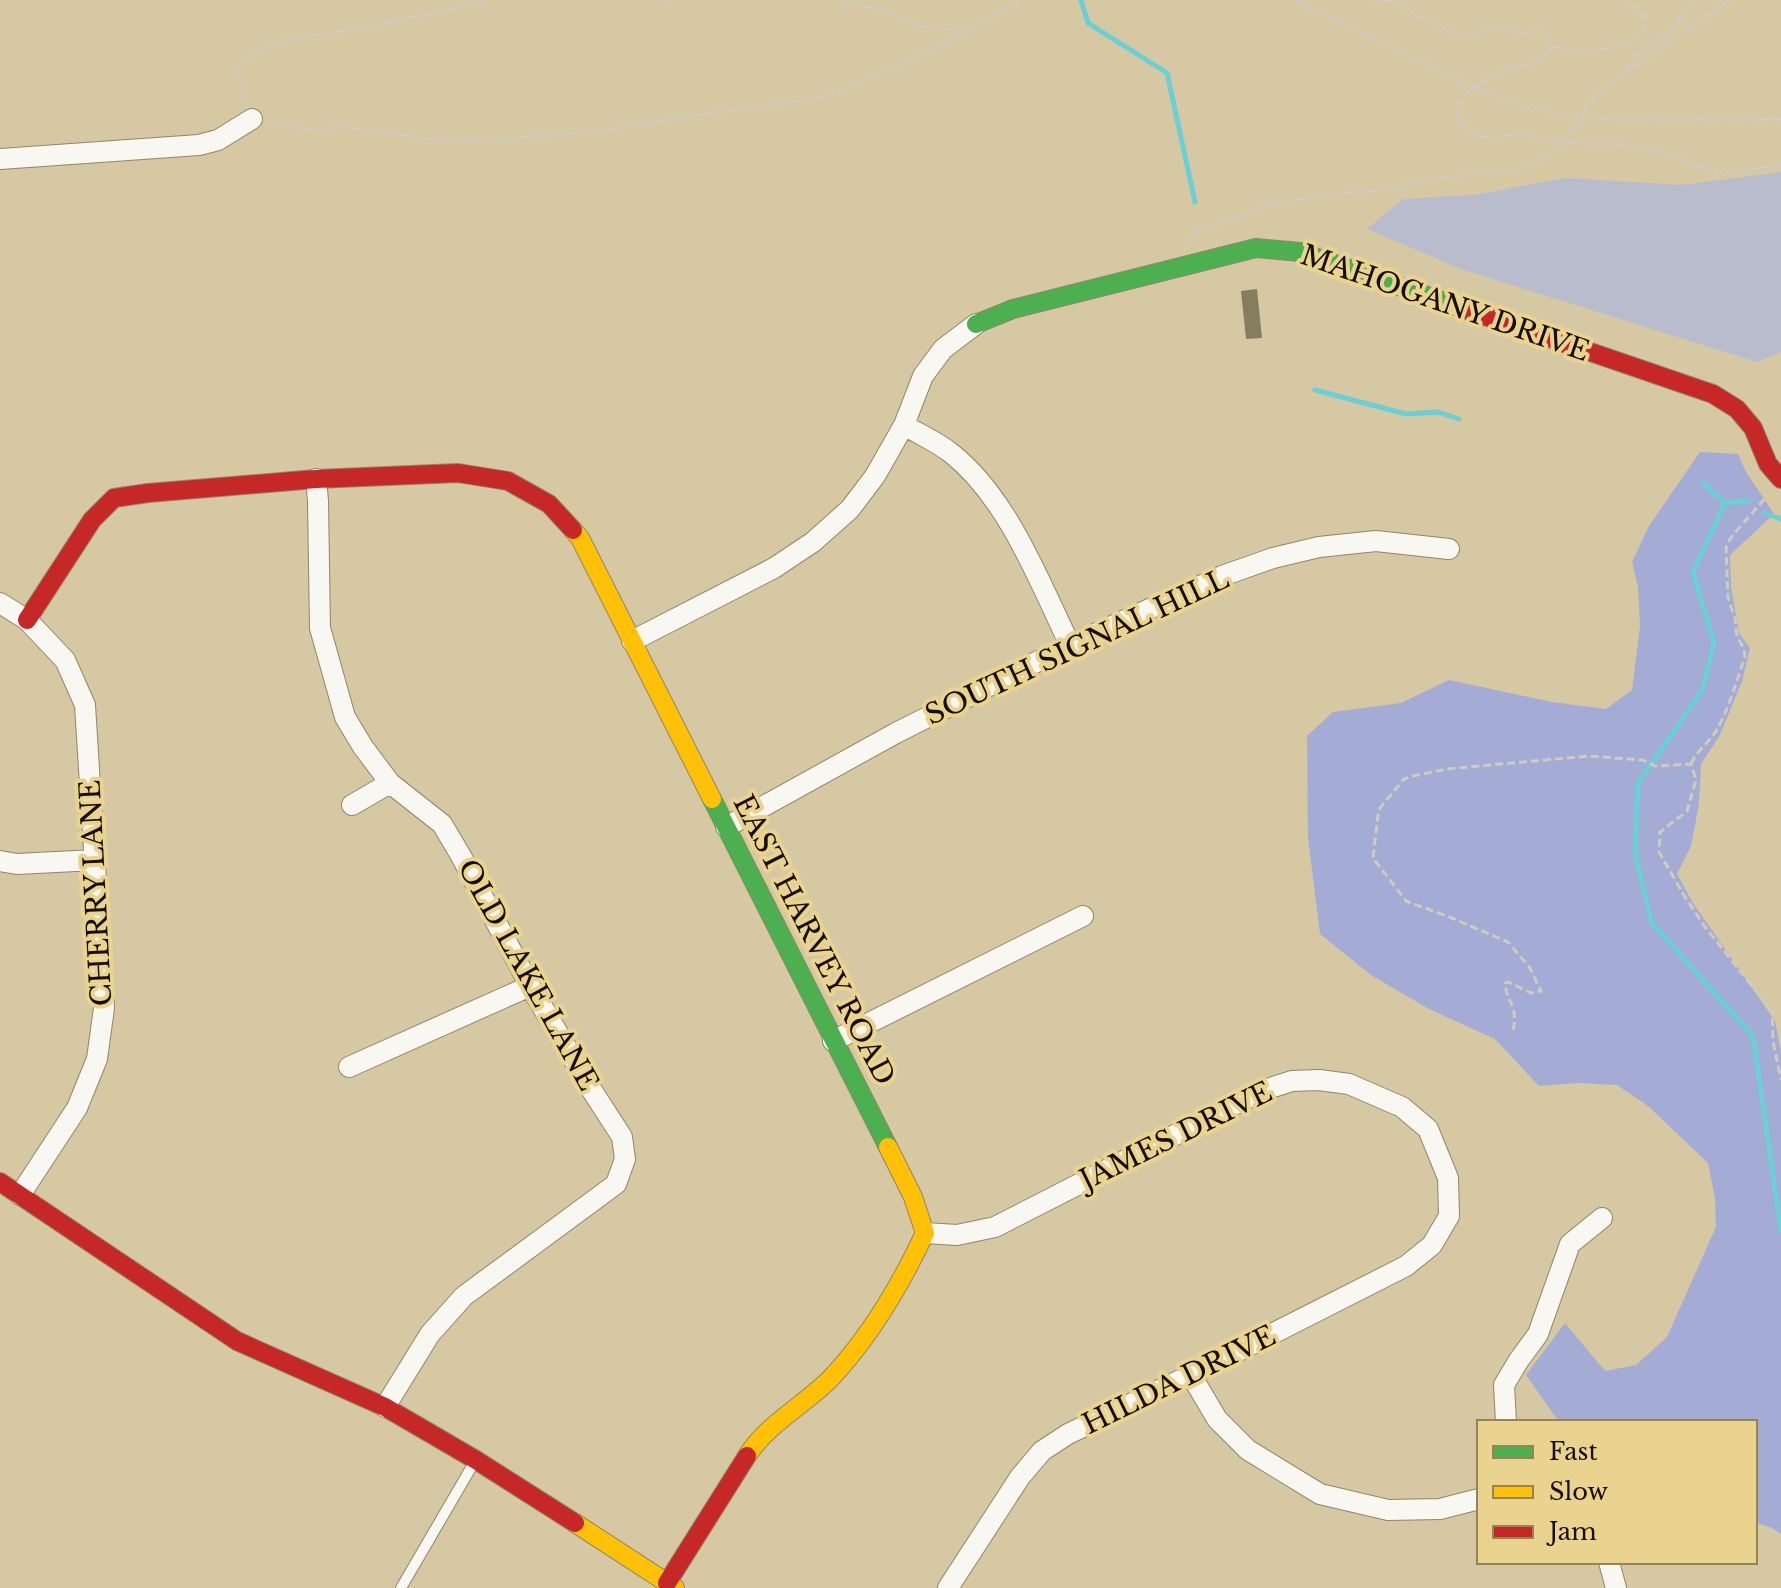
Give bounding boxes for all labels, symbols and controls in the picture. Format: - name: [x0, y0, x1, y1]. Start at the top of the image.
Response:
- street label: MAHOGANY DRIVE: [1296, 237, 1594, 369]
- street label: SOUTH SIGNAL HILL: [920, 561, 1234, 733]
- street label: CHERRY LANE: [73, 779, 119, 1007]
- street label: EAST HARVEY ROAD: [726, 789, 902, 1091]
- street label: OLD LAKE LANE: [450, 853, 606, 1097]
- street label: JAMES DRIVE: [1071, 1074, 1278, 1199]
- street label: HILDA DRIVE: [1077, 1318, 1281, 1442]
- legend: [1477, 1420, 1757, 1564]
- text: Fast: [1549, 1437, 1597, 1466]
- text: Slow: [1549, 1477, 1608, 1506]
- text: Jam: [1546, 1517, 1597, 1546]

